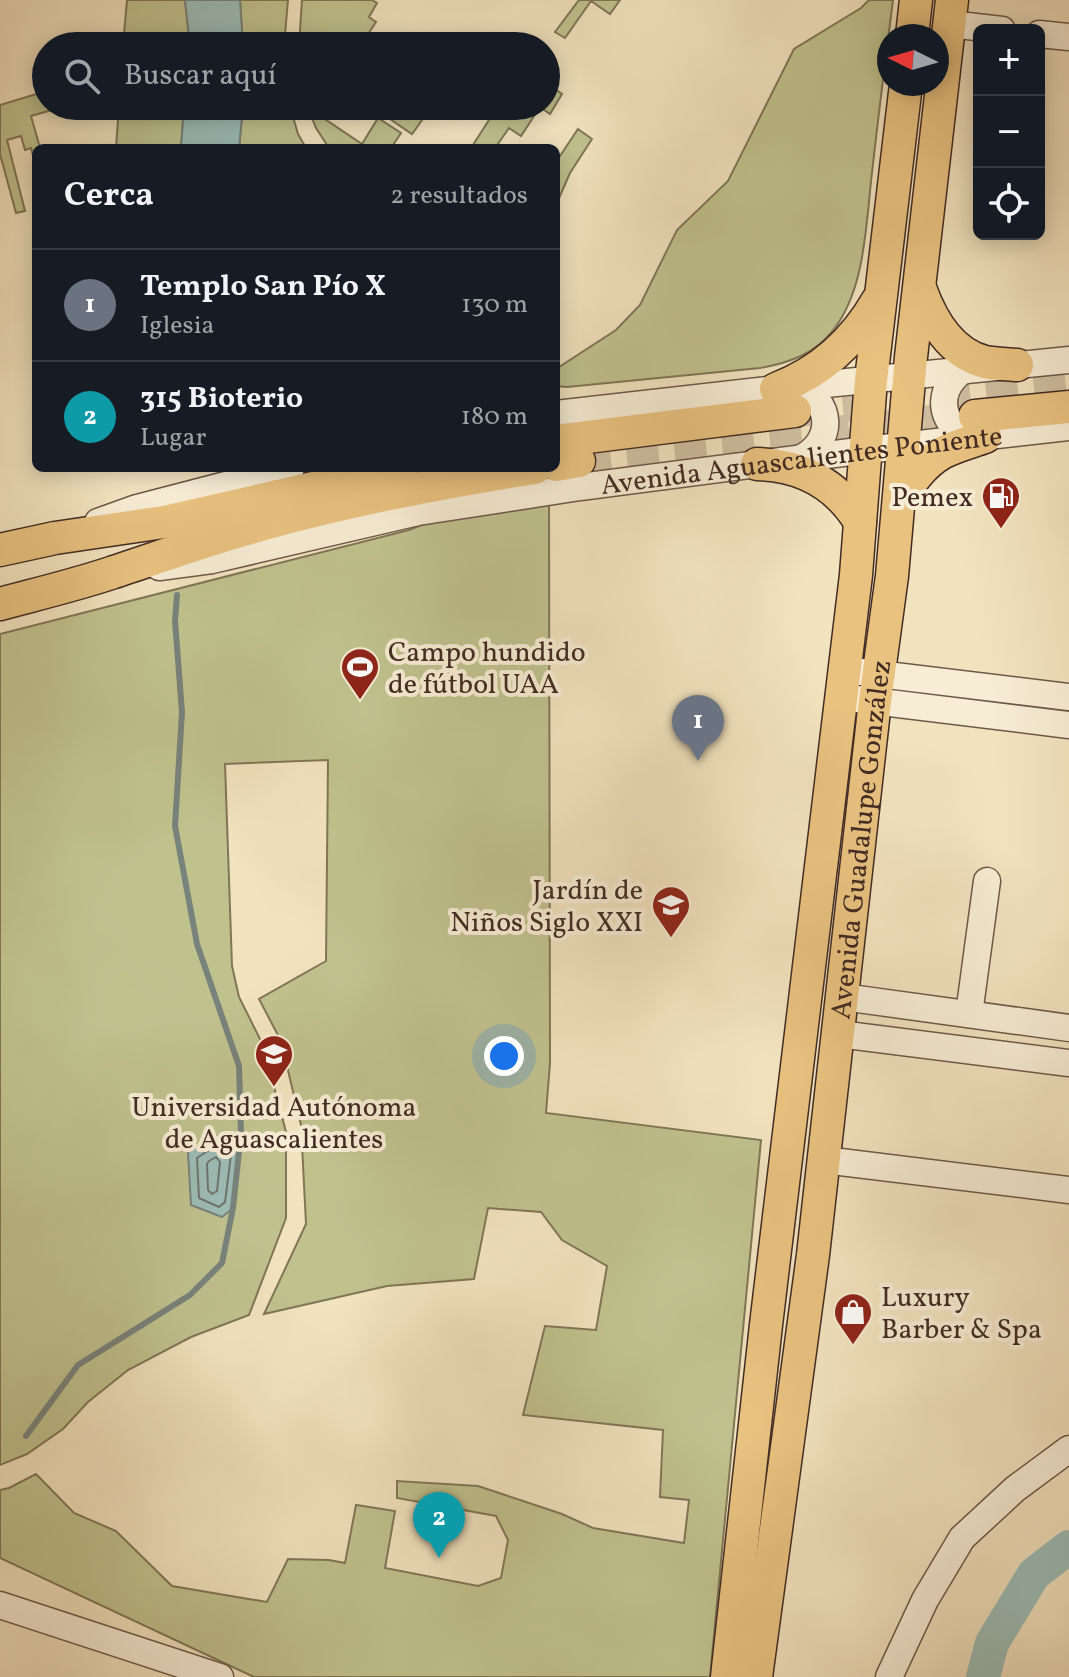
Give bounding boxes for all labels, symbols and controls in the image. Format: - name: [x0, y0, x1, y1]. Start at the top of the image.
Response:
- north arrow: [877, 24, 949, 96]
- map controls: [973, 24, 1045, 240]
- button: +: [973, 24, 1045, 96]
- search box: [32, 32, 560, 120]
- icon: search: [60, 54, 104, 98]
- text: Buscar aquí: [124, 55, 277, 97]
- button: −: [973, 96, 1045, 168]
- button: locate: [973, 168, 1045, 240]
- text: Cerca: [64, 173, 154, 220]
- text: 2 resultados: [390, 178, 528, 214]
- text: Templo San Pío X: [140, 266, 386, 308]
- text: 1: [85, 287, 95, 323]
- text: 130 m: [461, 287, 528, 323]
- text: Iglesia: [140, 308, 215, 344]
- text: 315 Bioterio: [140, 378, 303, 420]
- text: 2: [83, 399, 97, 435]
- text: 180 m: [461, 399, 528, 435]
- street label: Avenida Aguascalientes Poniente: [599, 418, 1005, 506]
- text: Lugar: [140, 420, 206, 456]
- fuel station icon: Pemex: [980, 475, 1022, 530]
- place label: Pemex: [891, 479, 973, 518]
- place label: Campo hundido de fútbol UAA: [388, 634, 586, 705]
- sports icon: Campo hundido de fútbol UAA: [339, 646, 381, 701]
- street label: Avenida Guadalupe González: [823, 658, 902, 1021]
- pin: 1: [672, 695, 724, 761]
- place label: Jardín de Niños Siglo XXI: [450, 872, 643, 943]
- school or university icon: Jardín de Niños Siglo XXI: [650, 884, 692, 939]
- school or university icon: Universidad Autónoma de Aguascalientes: [253, 1033, 295, 1088]
- your location: [484, 1036, 524, 1076]
- place label: Universidad Autónoma de Aguascalientes: [132, 1089, 416, 1160]
- place label: Luxury Barber & Spa: [881, 1279, 1042, 1350]
- shop icon: Luxury Barber & Spa: [832, 1291, 874, 1346]
- pin: 2: [413, 1492, 465, 1558]

